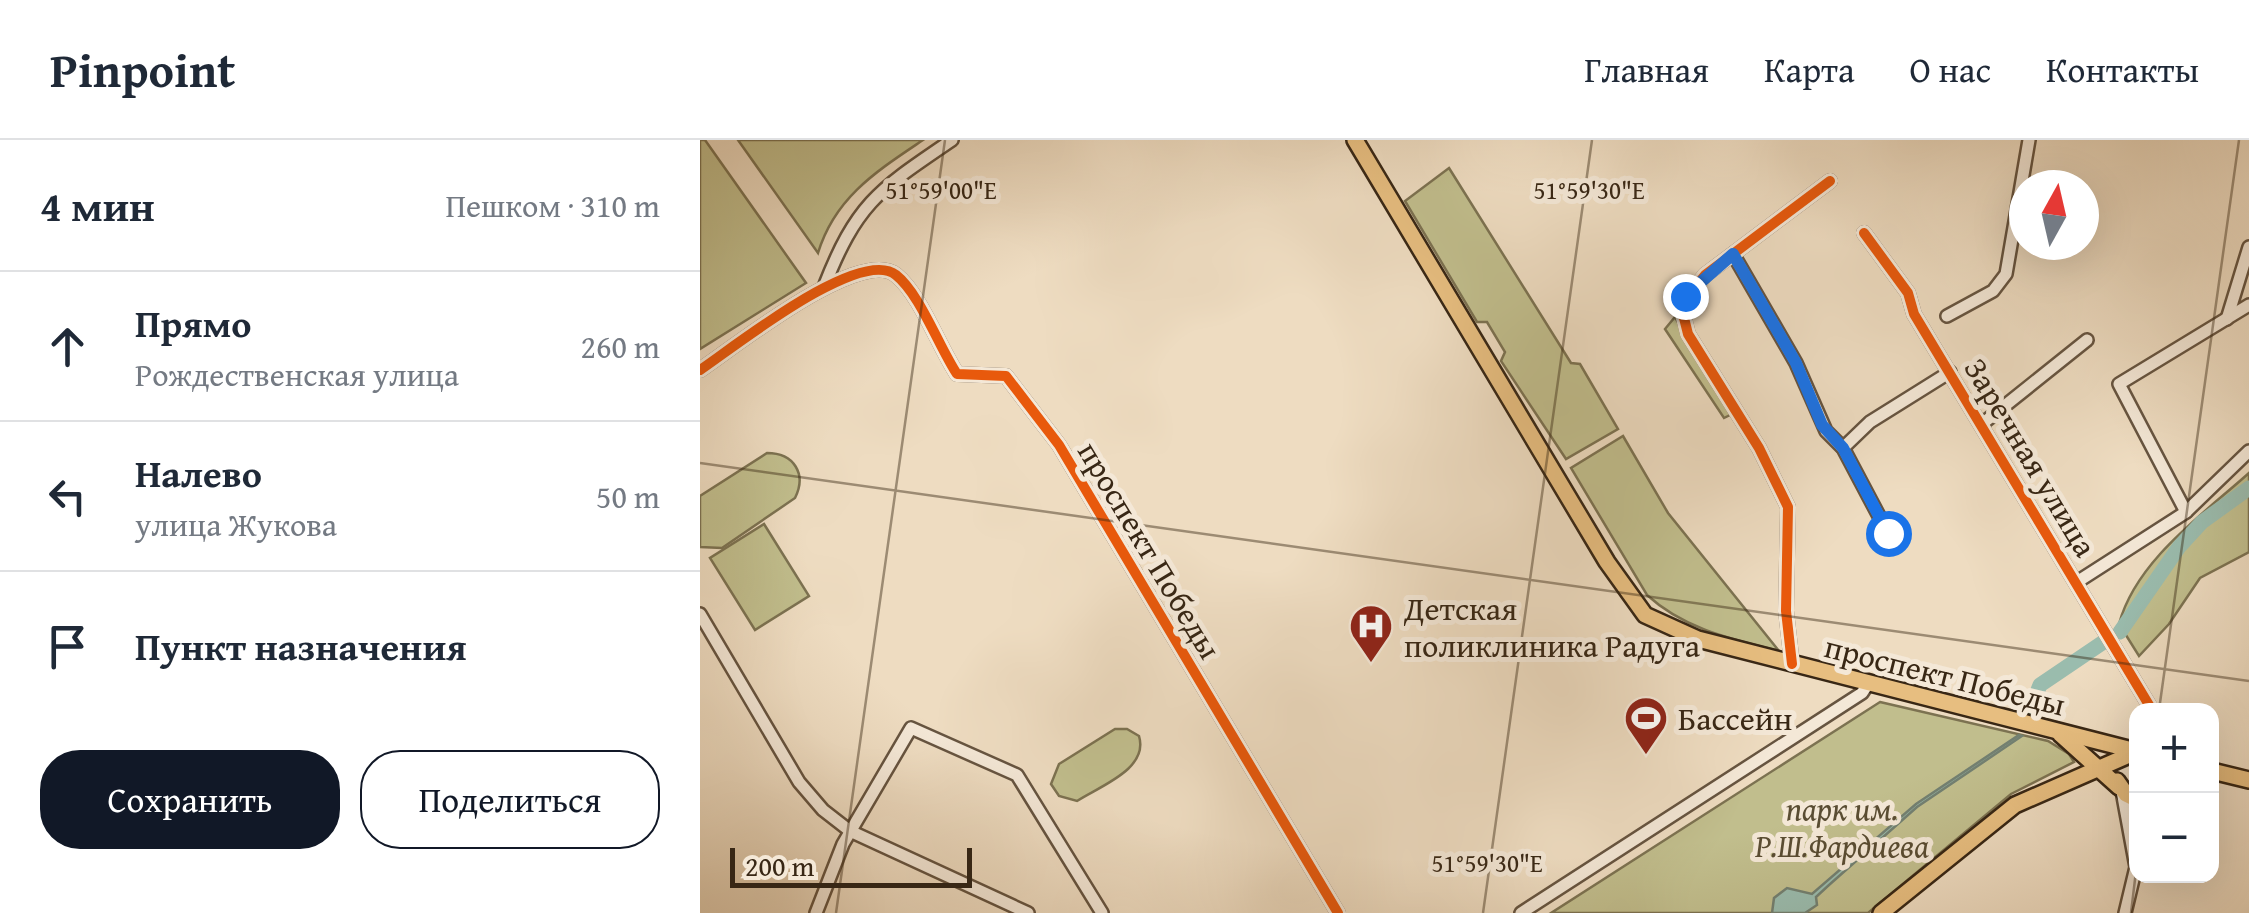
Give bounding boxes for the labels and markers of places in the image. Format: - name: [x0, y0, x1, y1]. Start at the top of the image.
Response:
- place label: Детская поликлиника Радуга: [1403, 585, 1701, 669]
- hospital icon: Детская поликлиника Радуга: [1348, 603, 1394, 664]
- sports icon: Бассейн: [1623, 695, 1669, 756]
- place label: Бассейн: [1678, 695, 1792, 742]

